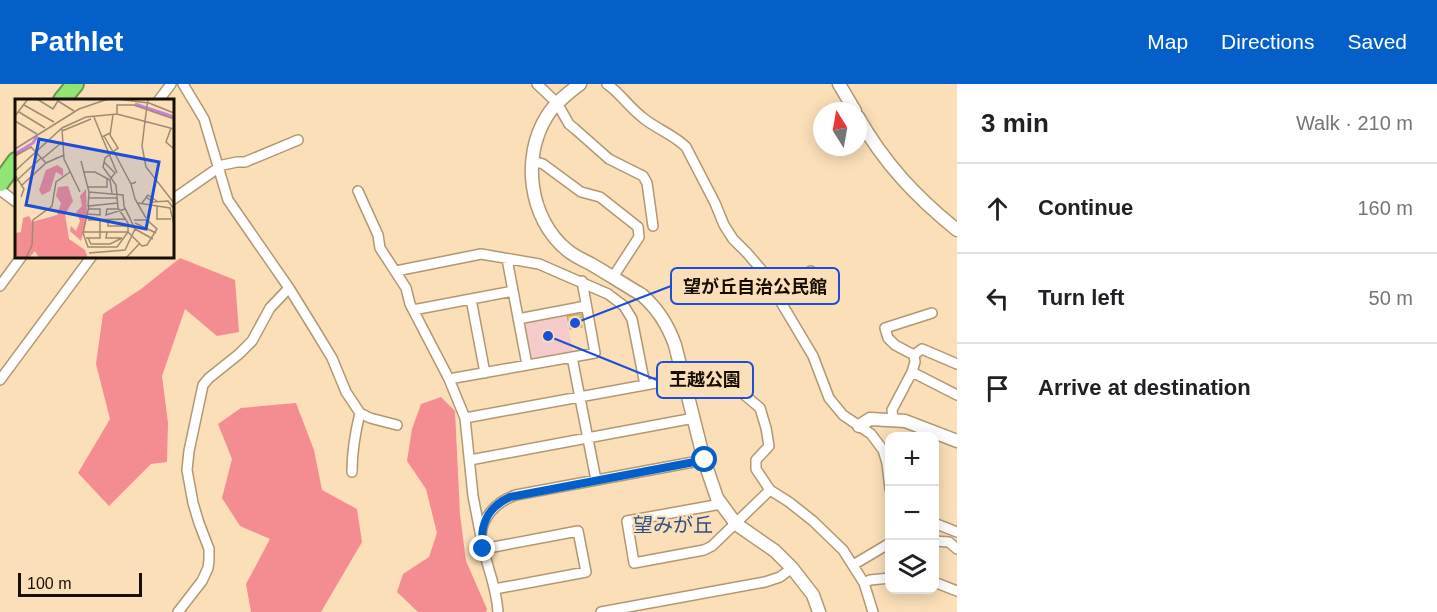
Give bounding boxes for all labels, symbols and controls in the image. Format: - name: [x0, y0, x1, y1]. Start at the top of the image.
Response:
- text: Pathlet: [30, 26, 123, 57]
- text: Map: [1147, 30, 1188, 53]
- text: Directions: [1221, 30, 1314, 53]
- text: Saved: [1347, 30, 1407, 53]
- inset map: [15, 99, 174, 258]
- north arrow: [813, 102, 867, 156]
- text: 3 min: [981, 108, 1049, 138]
- text: Walk · 210 m: [1296, 112, 1413, 134]
- icon: ahead: [981, 192, 1014, 225]
- text: Continue: [1038, 195, 1133, 220]
- text: 160 m: [1357, 197, 1413, 219]
- callout: 望が丘自治公民館: [671, 268, 839, 304]
- text: 望が丘自治公民館: [683, 277, 827, 297]
- icon: left: [981, 282, 1014, 315]
- text: Turn left: [1038, 285, 1124, 310]
- text: 50 m: [1369, 287, 1413, 309]
- callout: 王越公園: [657, 362, 753, 398]
- text: 王越公園: [669, 370, 741, 390]
- icon: arrive: [981, 372, 1014, 405]
- text: Arrive at destination: [1038, 375, 1251, 400]
- map controls: [885, 432, 939, 594]
- button: +: [885, 432, 939, 486]
- route start: [691, 446, 717, 472]
- button: −: [885, 486, 939, 540]
- district label: 望みが丘: [633, 514, 713, 536]
- route end: [469, 535, 495, 561]
- button: layers: [885, 540, 939, 594]
- scale bar: [18, 570, 142, 598]
- text: 100 m: [27, 575, 71, 592]

